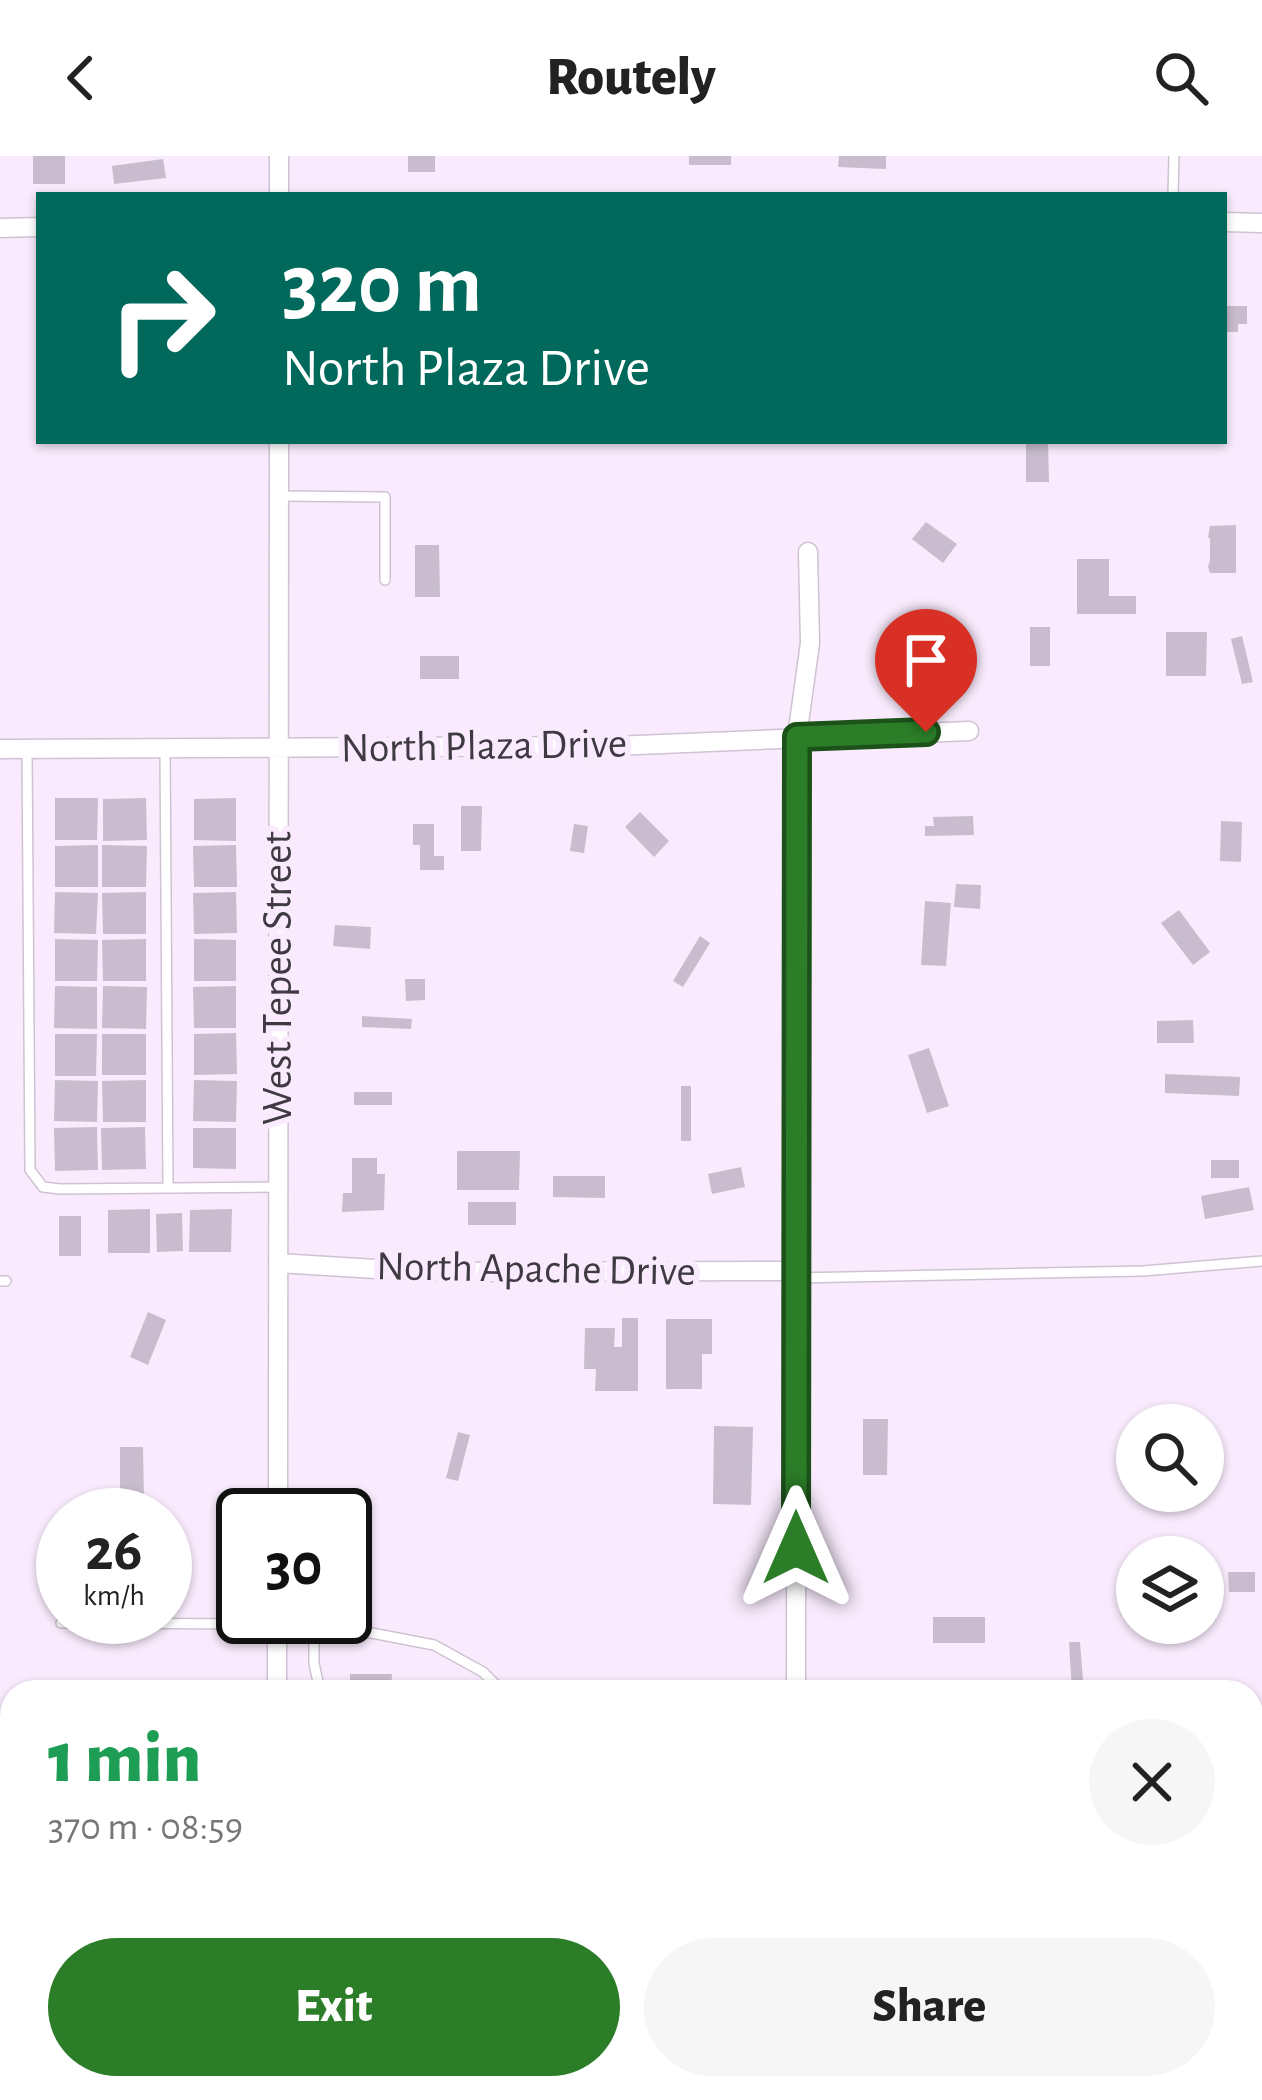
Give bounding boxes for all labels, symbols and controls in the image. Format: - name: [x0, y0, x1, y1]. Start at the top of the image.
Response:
- icon: back: [48, 45, 114, 111]
- icon: search: [1148, 45, 1214, 111]
- text: Routely: [546, 51, 716, 105]
- icon: right: [84, 240, 240, 396]
- text: 320 m: [282, 244, 482, 328]
- text: North Plaza Drive: [282, 342, 650, 396]
- pin: [875, 609, 977, 732]
- icon: arrive: [893, 627, 959, 693]
- street label: North Plaza Drive: [340, 723, 628, 769]
- street label: West Tepee Street: [257, 831, 299, 1125]
- street label: North Apache Drive: [376, 1245, 696, 1293]
- map controls: [1116, 1404, 1224, 1644]
- button: search: [1116, 1404, 1224, 1512]
- position arrow: [733, 1485, 859, 1611]
- speed limit sign: 30: [216, 1488, 372, 1644]
- text: 26: [85, 1521, 143, 1581]
- button: layers: [1116, 1536, 1224, 1644]
- text: km/h: [83, 1581, 145, 1611]
- button: close: [1089, 1719, 1215, 1845]
- text: 1 min: [48, 1723, 201, 1795]
- text: 370 m · 08:59: [48, 1808, 243, 1847]
- button: Exit: [48, 1938, 620, 2076]
- button: Share: [644, 1938, 1215, 2076]

